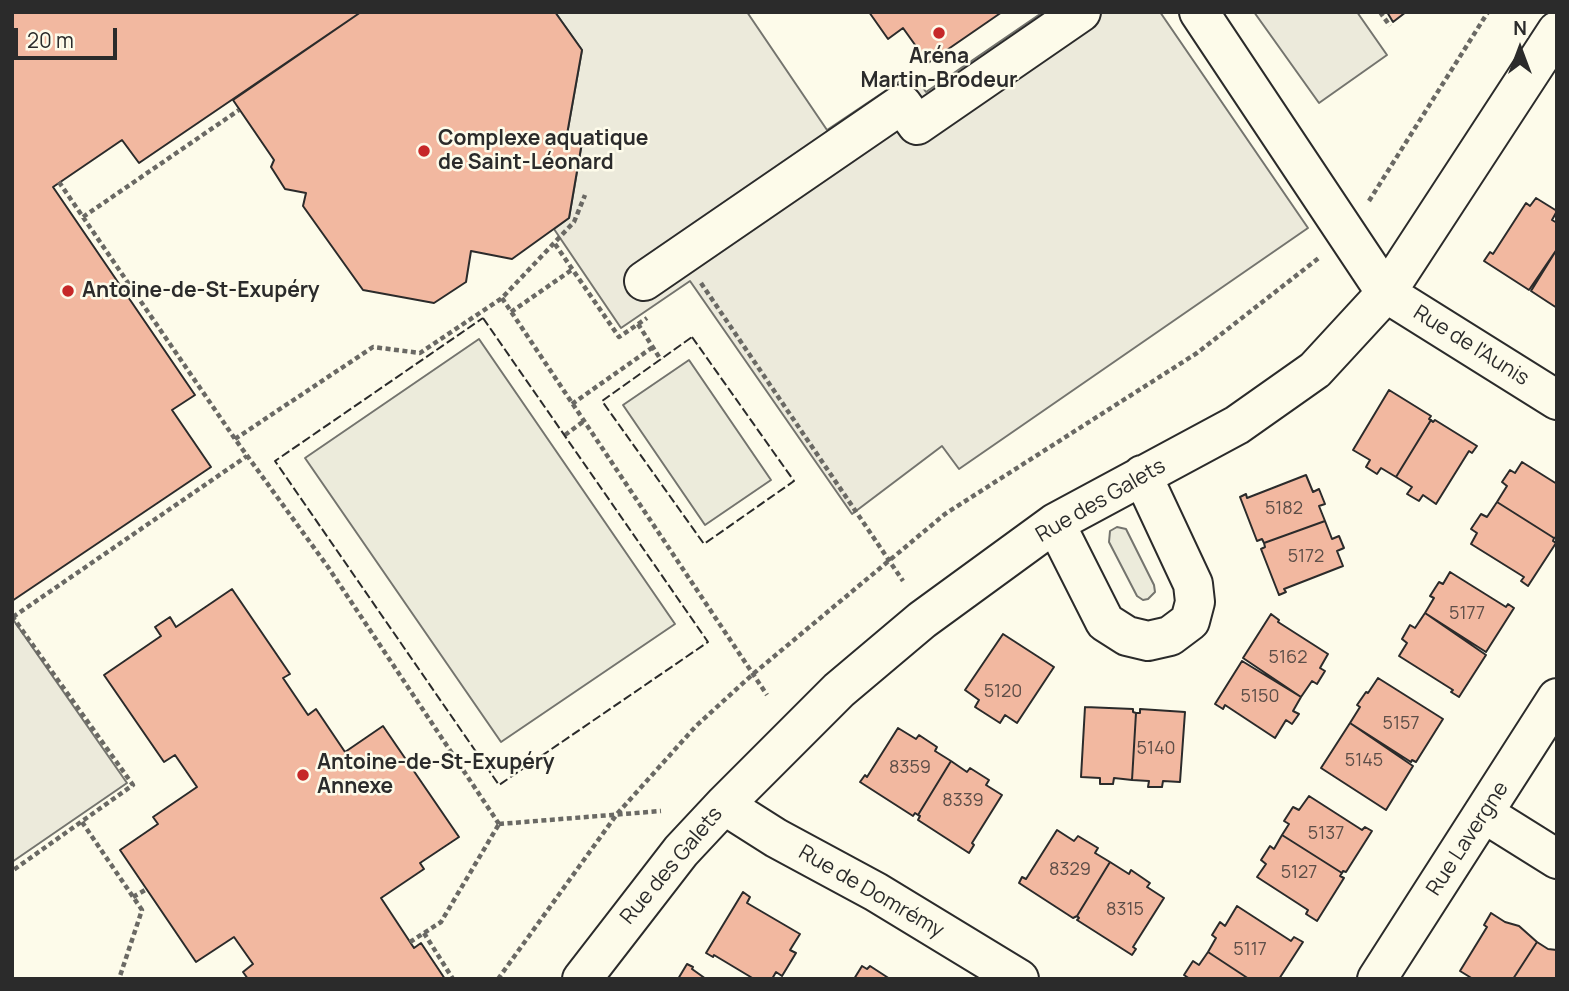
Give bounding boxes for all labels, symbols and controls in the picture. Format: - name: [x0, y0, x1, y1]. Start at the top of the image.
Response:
- scale bar: [18, 14, 121, 58]
- north arrow: [1485, 14, 1555, 84]
- text: N: [1513, 15, 1527, 41]
- marker: Aréna Martin-Brodeur: [931, 25, 947, 41]
- text: 20 m: [27, 26, 74, 54]
- place label: Aréna Martin-Brodeur: [861, 44, 1017, 94]
- place label: Complexe aquatique de Saint-Léonard: [438, 126, 648, 176]
- marker: Complexe aquatique de Saint-Léonard: [416, 143, 432, 159]
- place label: Antoine-de-St-Exupéry: [82, 278, 320, 304]
- marker: Antoine-de-St-Exupéry: [60, 283, 76, 299]
- street label: Rue de l'Aunis: [1409, 300, 1533, 392]
- street label: Rue des Galets: [1032, 454, 1170, 548]
- house number: 5182: [1265, 498, 1303, 520]
- house number: 5172: [1288, 546, 1324, 568]
- house number: 5177: [1449, 603, 1485, 625]
- house number: 5162: [1269, 647, 1307, 669]
- house number: 5120: [984, 681, 1022, 703]
- house number: 5150: [1241, 686, 1279, 708]
- house number: 5157: [1383, 713, 1419, 735]
- house number: 5140: [1136, 738, 1176, 760]
- place label: Antoine-de-St-Exupéry Annexe: [317, 750, 555, 800]
- house number: 5145: [1345, 750, 1383, 772]
- house number: 8359: [889, 757, 931, 779]
- marker: Antoine-de-St-Exupéry Annexe: [295, 767, 311, 783]
- street label: Rue Lavergne: [1422, 777, 1514, 901]
- house number: 8339: [942, 790, 984, 812]
- street label: Rue des Galets: [616, 802, 728, 930]
- house number: 5137: [1308, 823, 1344, 845]
- street label: Rue de Domrémy: [794, 840, 948, 944]
- house number: 8329: [1049, 859, 1091, 881]
- house number: 5127: [1281, 862, 1317, 884]
- house number: 8315: [1106, 899, 1144, 921]
- house number: 5117: [1233, 939, 1267, 961]

